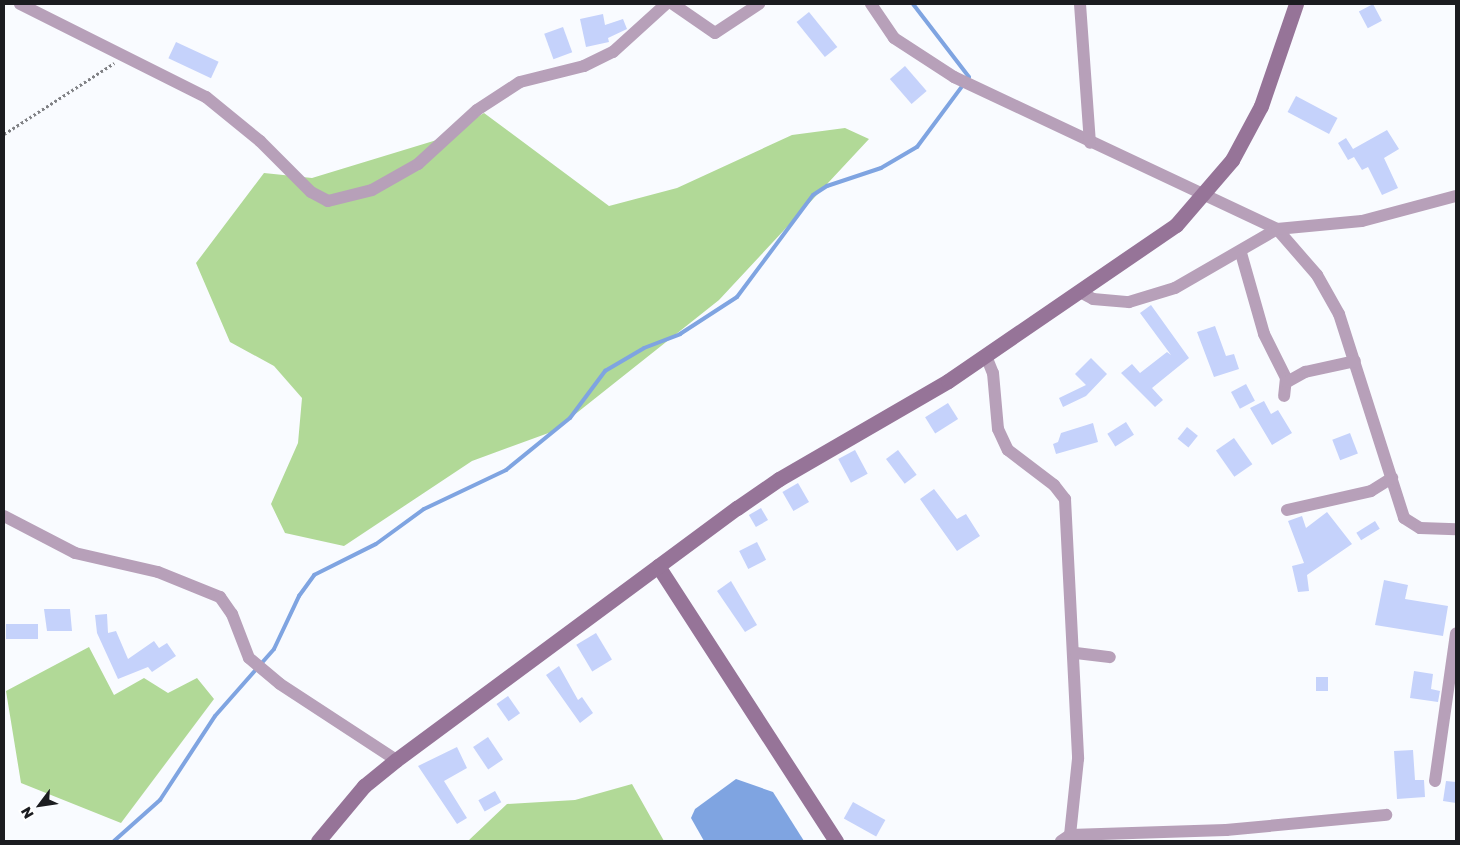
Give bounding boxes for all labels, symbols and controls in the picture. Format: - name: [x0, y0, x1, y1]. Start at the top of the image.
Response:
- north arrow: [15, 780, 65, 830]
- text: N: [17, 804, 37, 822]

